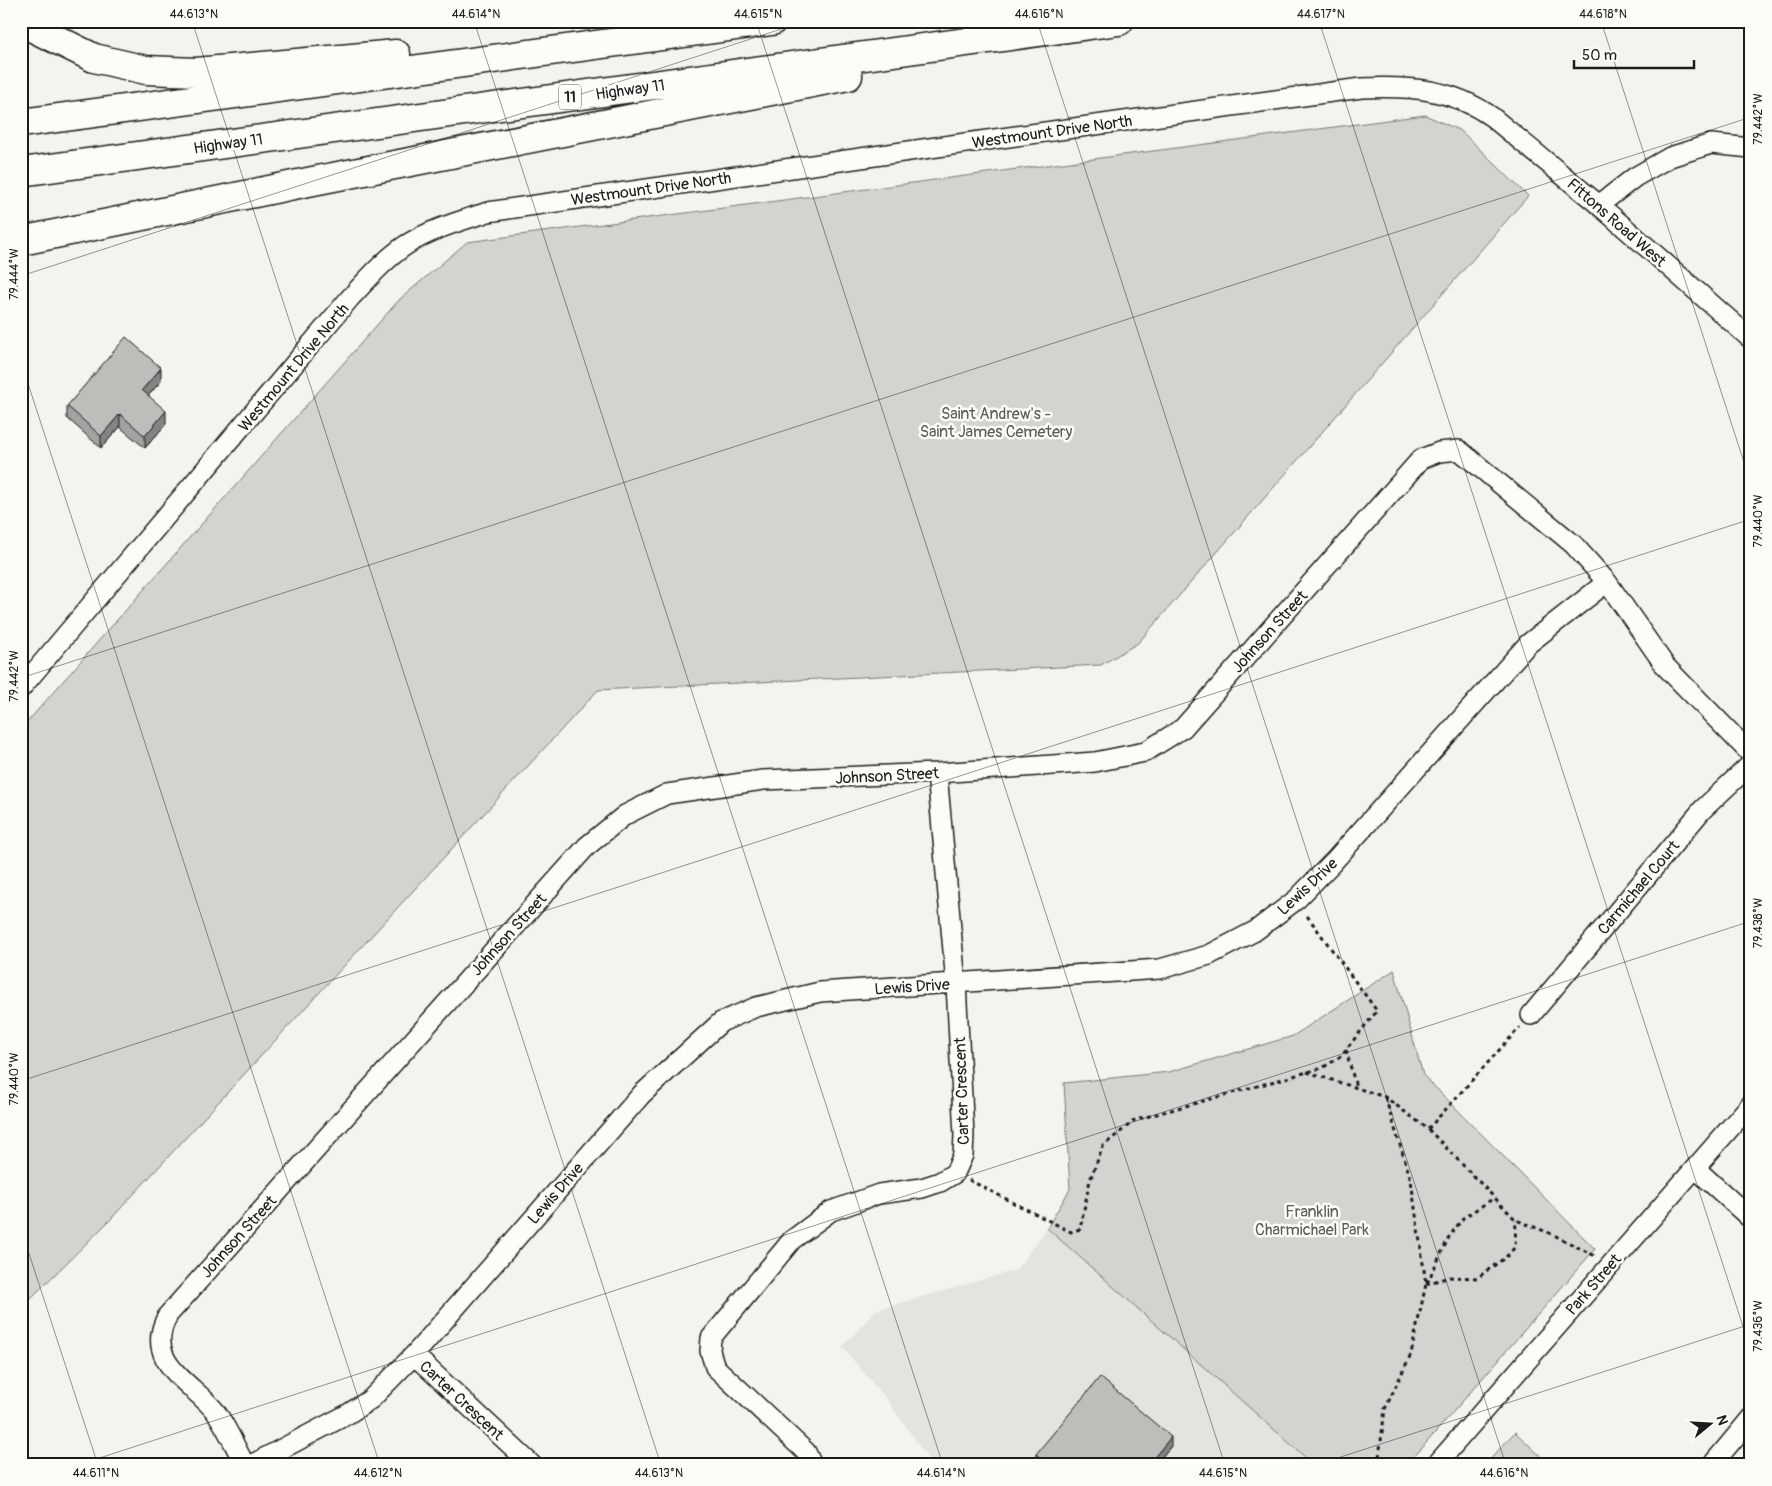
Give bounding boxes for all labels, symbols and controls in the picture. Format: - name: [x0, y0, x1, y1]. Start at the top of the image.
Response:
- text: 44.613°N: [170, 7, 218, 22]
- text: 44.614°N: [452, 7, 500, 22]
- text: 44.615°N: [734, 7, 782, 22]
- text: 44.616°N: [1015, 7, 1063, 22]
- text: 44.617°N: [1297, 7, 1345, 22]
- text: 44.618°N: [1579, 7, 1627, 22]
- scale bar: [1574, 38, 1694, 70]
- text: 50 m: [1582, 46, 1617, 65]
- street label: Highway 11: [594, 75, 666, 105]
- road number: 11: [559, 84, 581, 110]
- text: 79.442°W: [1751, 93, 1766, 145]
- street label: Westmount Drive North: [971, 111, 1134, 153]
- street label: Highway 11: [192, 129, 264, 159]
- street label: Westmount Drive North: [570, 168, 733, 210]
- street label: Fittons Road West: [1563, 174, 1670, 272]
- text: 79.444°W: [7, 248, 22, 300]
- street label: Westmount Drive North: [234, 299, 353, 436]
- park label: Saint Andrew's - Saint James Cemetery: [920, 404, 1072, 442]
- text: 79.440°W: [1751, 495, 1766, 547]
- street label: Johnson Street: [1228, 586, 1312, 677]
- text: 79.442°W: [7, 650, 22, 702]
- street label: Johnson Street: [835, 763, 940, 789]
- street label: Carmichael Court: [1594, 836, 1684, 939]
- street label: Lewis Drive: [1273, 854, 1342, 920]
- street label: Johnson Street: [467, 889, 551, 980]
- text: 79.438°W: [1751, 898, 1766, 948]
- street label: Lewis Drive: [874, 974, 950, 1000]
- street label: Carter Crescent: [950, 1036, 974, 1145]
- text: 79.440°W: [7, 1053, 22, 1105]
- street label: Lewis Drive: [523, 1159, 588, 1229]
- street label: Johnson Street: [197, 1191, 281, 1282]
- park label: Franklin Charmichael Park: [1255, 1202, 1369, 1240]
- street label: Park Street: [1562, 1249, 1626, 1319]
- text: 79.436°W: [1751, 1300, 1766, 1352]
- street label: Carter Crescent: [415, 1357, 508, 1445]
- north arrow: [1684, 1398, 1734, 1448]
- text: N: [1712, 1413, 1731, 1427]
- text: 44.611°N: [73, 1466, 119, 1481]
- text: 44.612°N: [354, 1466, 402, 1481]
- text: 44.613°N: [635, 1466, 683, 1481]
- text: 44.614°N: [917, 1466, 965, 1481]
- text: 44.615°N: [1199, 1466, 1247, 1481]
- text: 44.616°N: [1480, 1466, 1528, 1481]

